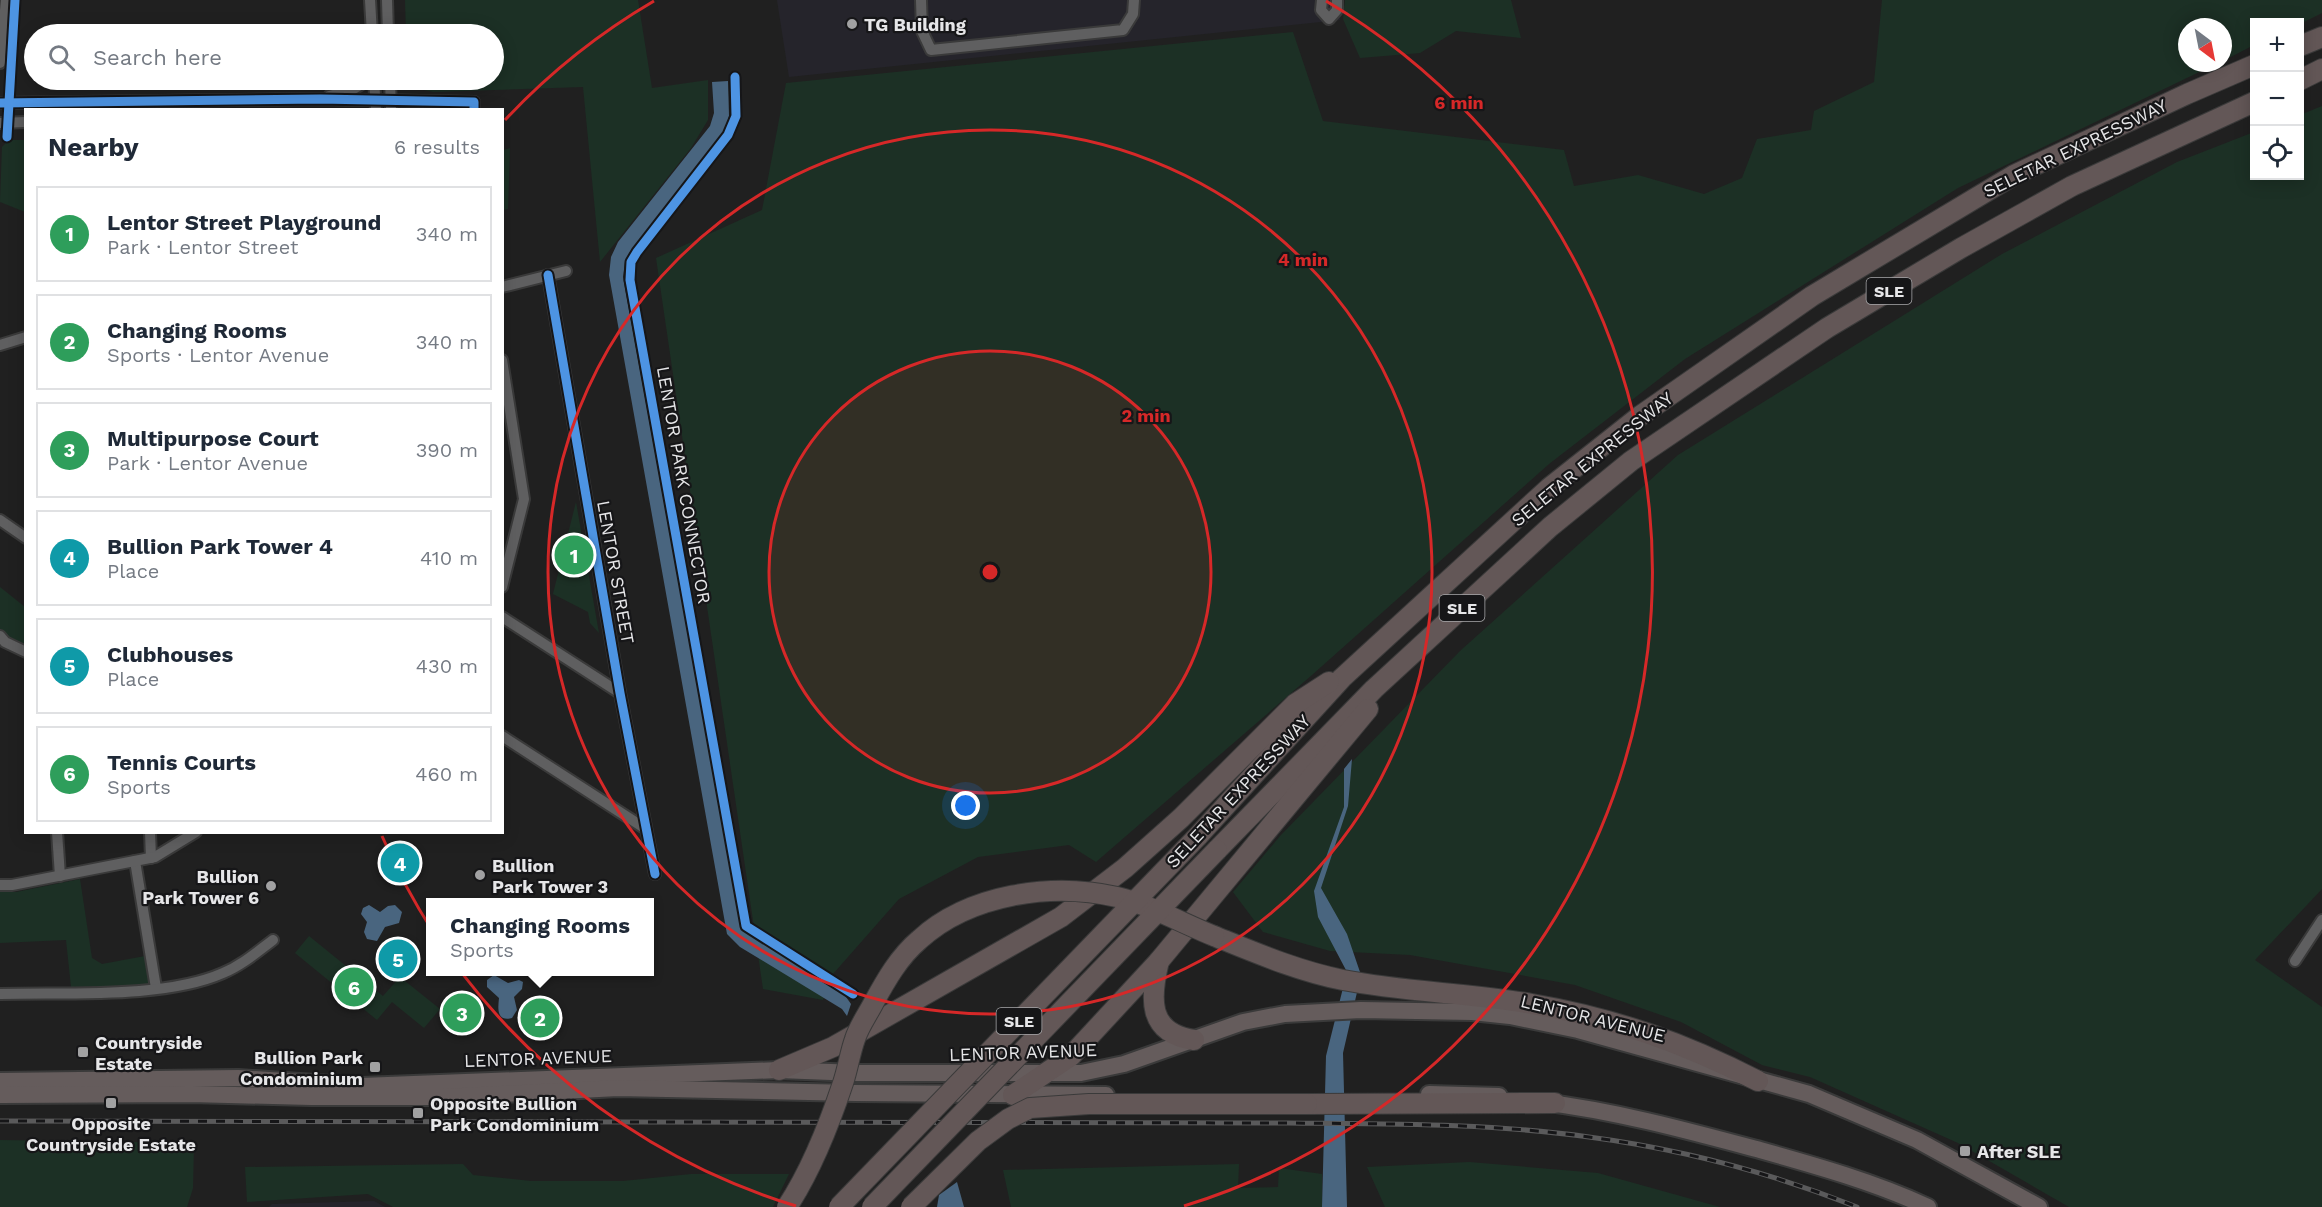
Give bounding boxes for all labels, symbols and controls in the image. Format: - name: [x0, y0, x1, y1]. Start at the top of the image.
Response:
- place label: TG Building: [864, 14, 967, 35]
- marker: TG Building: [845, 17, 859, 31]
- north arrow: [2178, 18, 2232, 72]
- map controls: [2250, 18, 2304, 180]
- button: +: [2250, 18, 2304, 72]
- search box: [24, 24, 504, 90]
- icon: search: [45, 41, 78, 74]
- text: Search here: [93, 45, 222, 70]
- button: −: [2250, 72, 2304, 126]
- text: 6 min: [1434, 92, 1484, 113]
- street label: SELETAR EXPRESSWAY: [1980, 94, 2171, 202]
- button: locate: [2250, 126, 2304, 180]
- text: Nearby: [48, 132, 139, 162]
- text: 6 results: [394, 135, 480, 159]
- text: Lentor Street Playground: [107, 210, 381, 235]
- text: 1: [65, 222, 74, 246]
- text: 340 m: [416, 222, 478, 246]
- text: Park · Lentor Street: [107, 235, 298, 259]
- text: 4 min: [1278, 249, 1328, 270]
- road number: SLE: [1866, 278, 1912, 304]
- text: Changing Rooms: [107, 318, 287, 343]
- text: 2: [64, 330, 75, 354]
- text: 340 m: [416, 330, 478, 354]
- text: Sports · Lentor Avenue: [107, 343, 329, 367]
- street label: LENTOR PARK CONNECTOR: [653, 365, 715, 605]
- street label: SELETAR EXPRESSWAY: [1507, 387, 1678, 531]
- text: 2 min: [1121, 405, 1171, 426]
- text: Multipurpose Court: [107, 426, 319, 451]
- text: 3: [64, 438, 75, 462]
- text: 390 m: [416, 438, 478, 462]
- text: Park · Lentor Avenue: [107, 451, 308, 475]
- street label: LENTOR STREET: [593, 499, 639, 645]
- pin: 1: [554, 532, 594, 578]
- text: Bullion Park Tower 4: [107, 534, 333, 559]
- text: 4: [63, 546, 76, 570]
- text: 410 m: [420, 546, 478, 570]
- text: Place: [107, 559, 159, 583]
- centre of rings: [980, 562, 1000, 582]
- road number: SLE: [1440, 595, 1484, 621]
- text: Clubhouses: [107, 642, 233, 667]
- text: 5: [64, 654, 75, 678]
- text: 430 m: [416, 654, 478, 678]
- text: Place: [107, 667, 159, 691]
- street label: SELETAR EXPRESSWAY: [1162, 710, 1315, 872]
- text: Tennis Courts: [107, 750, 256, 775]
- text: 6: [63, 762, 76, 786]
- text: 460 m: [415, 762, 478, 786]
- text: Sports: [107, 775, 171, 799]
- your location: [951, 791, 980, 820]
- pin: 4: [380, 840, 420, 886]
- place label: Bullion Park Tower 3: [492, 855, 608, 897]
- place label: Bullion Park Tower 6: [142, 866, 259, 908]
- marker: Bullion Park Tower 3: [473, 868, 487, 882]
- marker: Bullion Park Tower 6: [264, 879, 278, 893]
- popup: [426, 898, 654, 976]
- text: Changing Rooms: [450, 913, 630, 938]
- pin: 5: [378, 936, 418, 982]
- text: Sports: [450, 938, 514, 962]
- pin: 6: [334, 964, 374, 1010]
- pin: 3: [442, 990, 482, 1036]
- street label: LENTOR AVENUE: [1519, 990, 1667, 1046]
- pin: 2: [520, 996, 560, 1040]
- road number: SLE: [996, 1008, 1042, 1034]
- place label: Countryside Estate: [95, 1032, 202, 1074]
- street label: LENTOR AVENUE: [949, 1039, 1097, 1065]
- marker: Countryside Estate: [76, 1045, 90, 1059]
- street label: LENTOR AVENUE: [464, 1045, 612, 1071]
- place label: Bullion Park Condominium: [240, 1047, 364, 1089]
- marker: Bullion Park Condominium: [368, 1060, 382, 1074]
- place label: Opposite Bullion Park Condominium: [430, 1093, 599, 1135]
- marker: Opposite Countryside Estate: [104, 1096, 118, 1110]
- marker: Opposite Bullion Park Condominium: [411, 1106, 425, 1120]
- place label: Opposite Countryside Estate: [26, 1113, 196, 1155]
- place label: After SLE: [1977, 1141, 2061, 1162]
- marker: After SLE: [1958, 1144, 1972, 1158]

